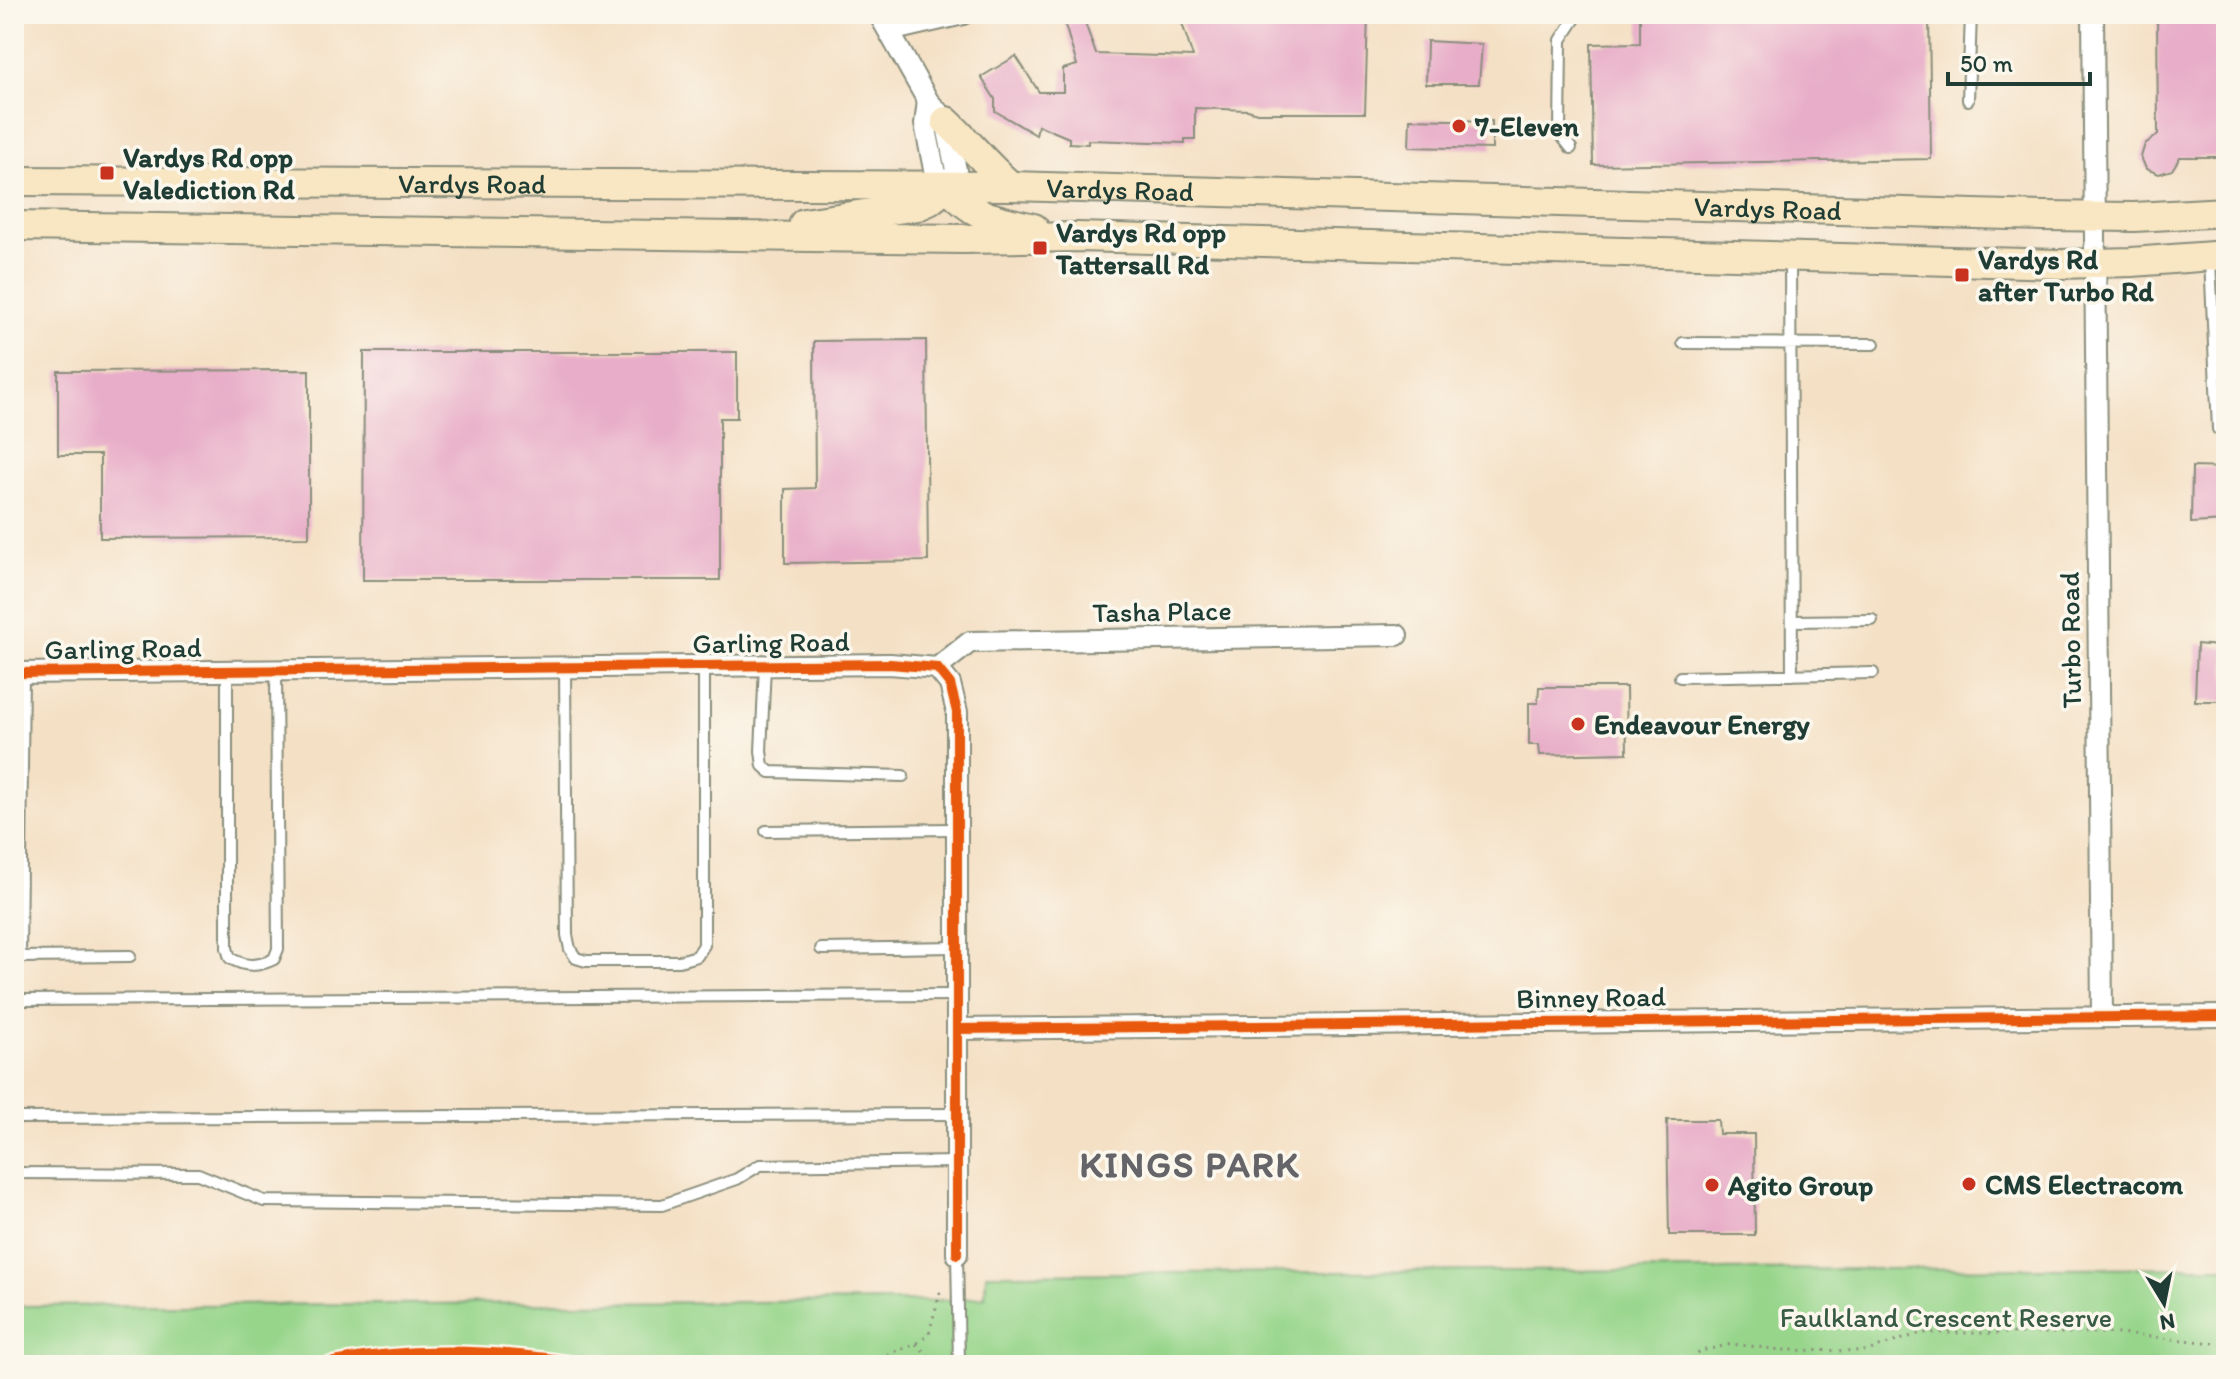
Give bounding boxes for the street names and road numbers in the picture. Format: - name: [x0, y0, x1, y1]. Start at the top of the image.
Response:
- street label: Vardys Road: [398, 166, 546, 201]
- street label: Vardys Road: [1046, 170, 1194, 208]
- street label: Vardys Road: [1693, 189, 1842, 227]
- street label: Turbo Road: [2052, 571, 2088, 709]
- street label: Tasha Place: [1092, 593, 1232, 629]
- street label: Garling Road: [692, 624, 850, 660]
- street label: Garling Road: [44, 630, 202, 666]
- street label: Binney Road: [1516, 979, 1667, 1015]

